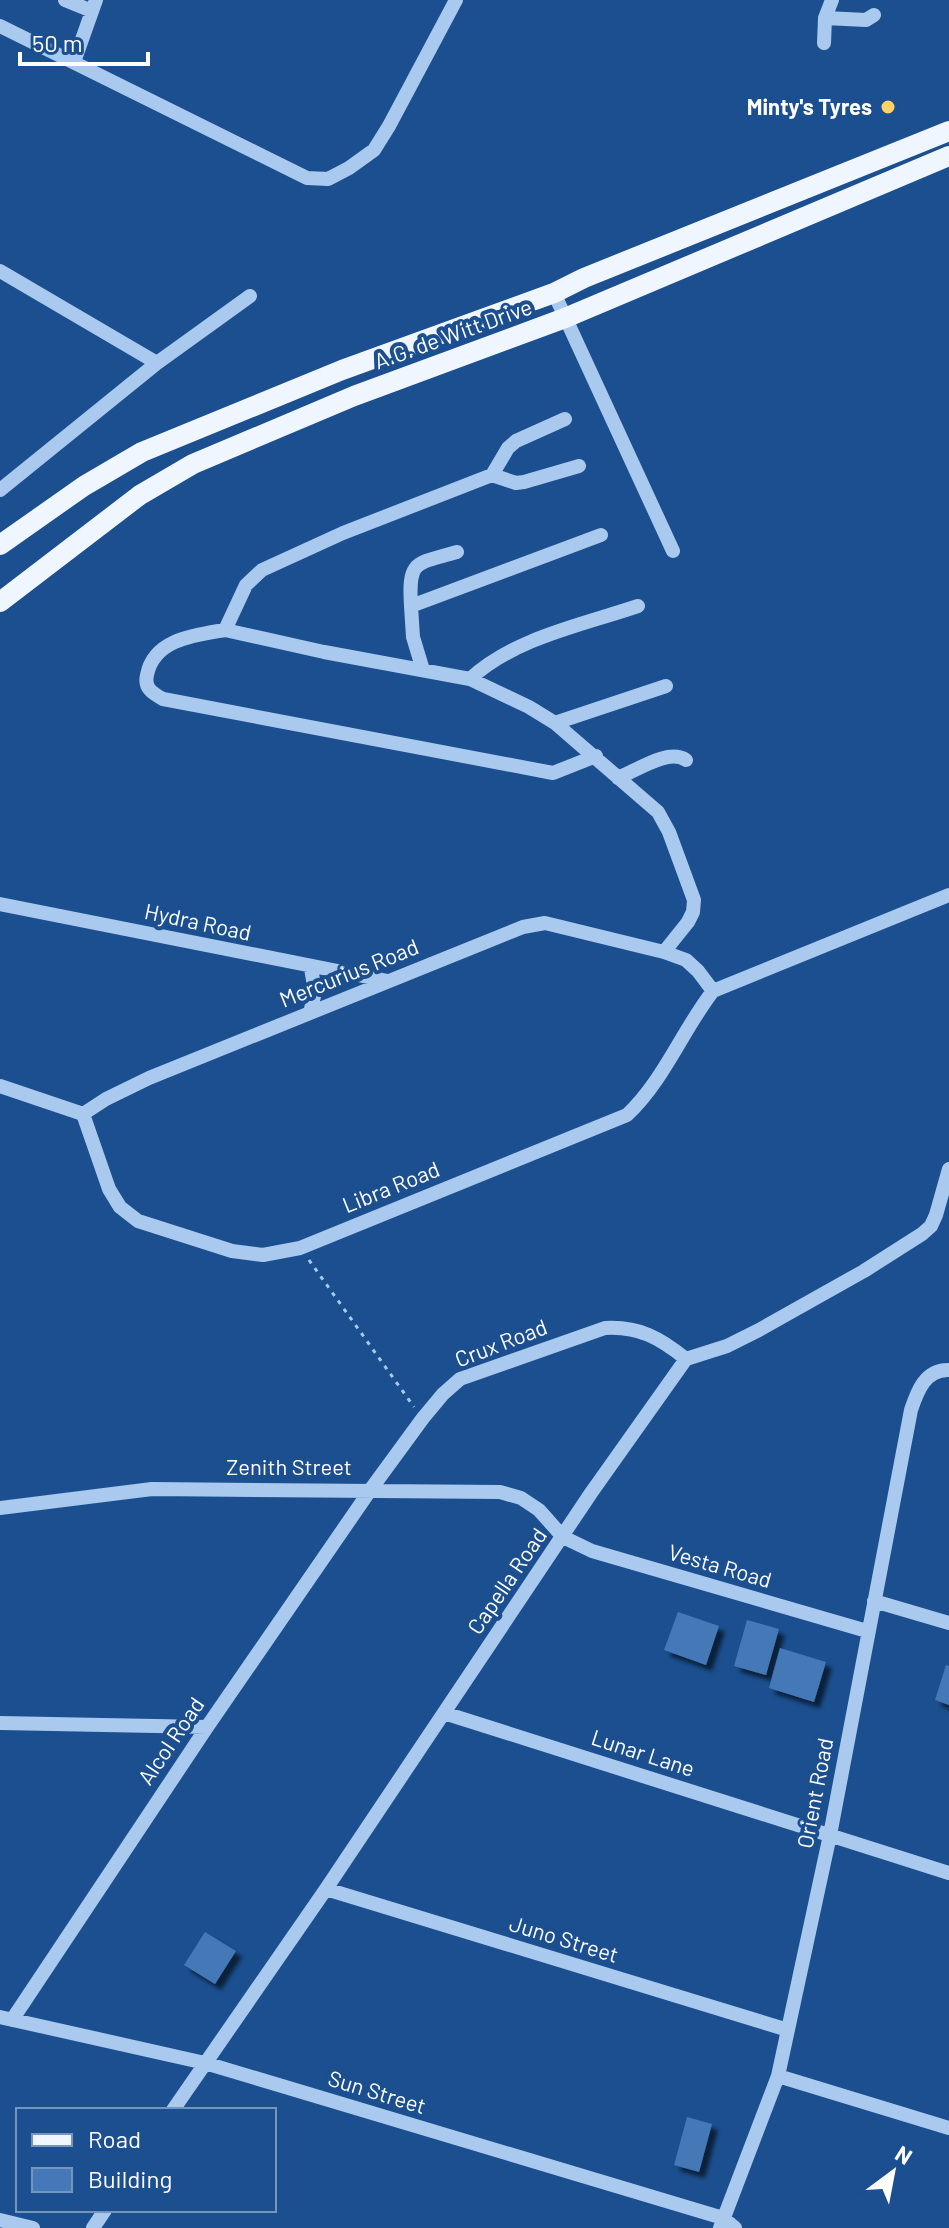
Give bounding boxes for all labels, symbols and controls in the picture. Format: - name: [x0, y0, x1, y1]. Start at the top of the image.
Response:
- scale bar: [20, 16, 148, 66]
- text: 50 m: [32, 28, 83, 57]
- place label: Minty's Tyres: [747, 93, 872, 119]
- marker: Minty's Tyres: [879, 98, 897, 116]
- street label: A.G. de Witt Drive: [370, 292, 535, 374]
- street label: Hydra Road: [142, 897, 254, 945]
- street label: Mercurius Road: [275, 932, 422, 1012]
- street label: Libra Road: [338, 1155, 443, 1217]
- street label: Crux Road: [451, 1313, 550, 1372]
- street label: Zenith Street: [226, 1453, 352, 1479]
- street label: Capella Road: [461, 1522, 551, 1639]
- street label: Vesta Road: [666, 1538, 775, 1592]
- street label: Alcol Road: [131, 1692, 209, 1789]
- street label: Lunar Lane: [588, 1723, 698, 1781]
- street label: Orient Road: [791, 1735, 837, 1850]
- street label: Juno Street: [507, 1909, 622, 1967]
- street label: Sun Street: [325, 2064, 429, 2118]
- legend: [16, 2108, 276, 2212]
- text: Road: [88, 2124, 141, 2153]
- north arrow: [853, 2132, 933, 2212]
- text: N: [891, 2139, 917, 2169]
- text: Building: [88, 2164, 172, 2193]

